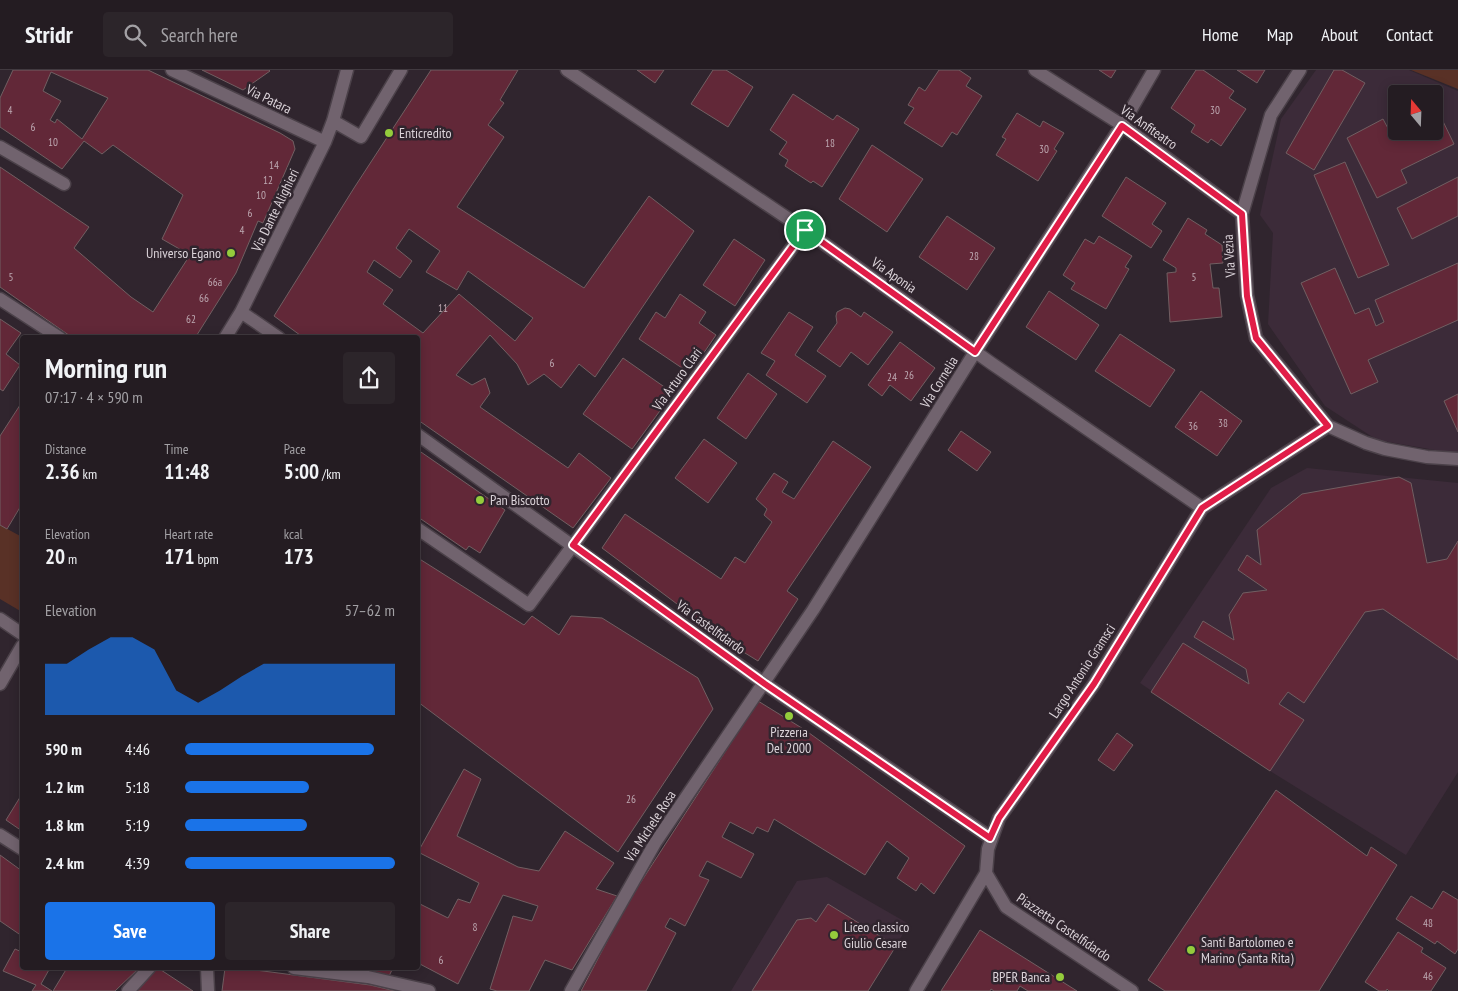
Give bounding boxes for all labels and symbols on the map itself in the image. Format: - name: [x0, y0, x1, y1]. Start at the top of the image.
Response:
- street label: Via Patara: [242, 80, 295, 118]
- north arrow: [1388, 85, 1442, 140]
- street label: Via Anfiteatro: [1116, 100, 1181, 153]
- house number: 4: [8, 103, 13, 117]
- house number: 30: [1210, 103, 1220, 117]
- house number: 6: [31, 120, 36, 134]
- place label: Enticredito: [399, 124, 452, 142]
- marker: Enticredito: [383, 127, 395, 139]
- house number: 10: [48, 135, 58, 149]
- house number: 18: [825, 136, 835, 150]
- house number: 30: [1039, 142, 1049, 156]
- house number: 14: [269, 158, 279, 172]
- street label: Via Dante Alighieri: [247, 166, 303, 255]
- house number: 12: [263, 173, 273, 187]
- house number: 10: [256, 188, 266, 202]
- house number: 6: [248, 206, 253, 220]
- pin: [784, 209, 826, 251]
- house number: 4: [240, 223, 245, 237]
- street label: Via Vezia: [1219, 234, 1240, 279]
- place label: Universo Egano: [146, 244, 221, 262]
- marker: Universo Egano: [225, 247, 237, 259]
- house number: 28: [969, 249, 979, 263]
- street label: Via Aponia: [867, 252, 920, 297]
- house number: 5: [9, 270, 14, 284]
- house number: 5: [1192, 270, 1197, 284]
- house number: 66a: [208, 275, 222, 289]
- house number: 66: [199, 291, 209, 305]
- house number: 11: [438, 301, 448, 315]
- house number: 62: [186, 312, 196, 326]
- street label: Via Arturo Clari: [648, 344, 706, 415]
- street label: Via Cornelia: [916, 353, 962, 412]
- house number: 6: [550, 356, 555, 370]
- house number: 26: [904, 368, 914, 382]
- house number: 24: [887, 370, 897, 384]
- house number: 38: [1218, 416, 1228, 430]
- house number: 36: [1188, 419, 1198, 433]
- place label: Pan Biscotto: [490, 491, 549, 509]
- marker: Pan Biscotto: [474, 494, 486, 506]
- street label: Via Castelfidardo: [672, 595, 749, 658]
- street label: Largo Antonio Gramsci: [1045, 621, 1119, 721]
- marker: Pizzerıa Del 2000: [783, 710, 795, 722]
- place label: Pizzerıa Del 2000: [767, 723, 811, 757]
- street label: Via Michele Rosa: [620, 787, 680, 866]
- house number: 26: [626, 792, 636, 806]
- street label: Piazzetta Castelfidardo: [1013, 889, 1115, 965]
- house number: 48: [1423, 916, 1433, 930]
- place label: Liceo classico Giulio Cesare: [844, 918, 909, 952]
- house number: 8: [473, 920, 478, 934]
- marker: Liceo classico Giulio Cesare: [828, 929, 840, 941]
- place label: Santi Bartolomeo e Marino (Santa Rita): [1201, 933, 1294, 967]
- marker: Santi Bartolomeo e Marino (Santa Rita): [1185, 944, 1197, 956]
- house number: 6: [439, 953, 444, 967]
- place label: BPER Banca: [992, 968, 1050, 986]
- house number: 46: [1423, 969, 1433, 983]
- marker: BPER Banca: [1054, 971, 1066, 983]

